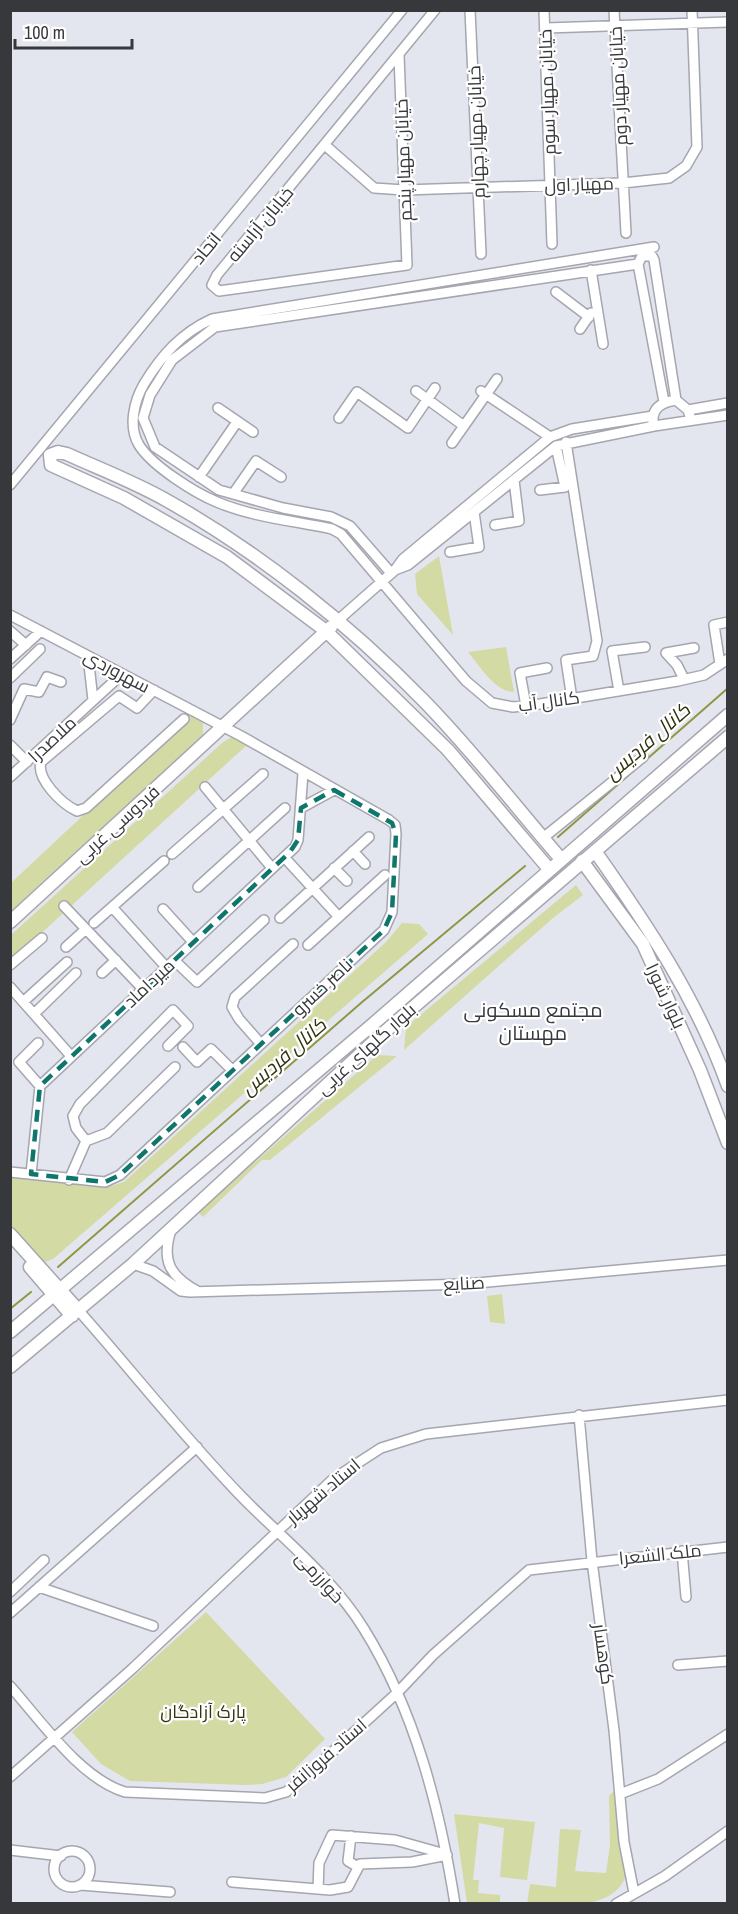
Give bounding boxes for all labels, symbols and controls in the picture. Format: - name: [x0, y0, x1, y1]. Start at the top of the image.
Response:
- scale bar: [15, 12, 132, 50]
- text: 100 m: [24, 20, 65, 45]
- street label: خیابان مهیار دوم: [602, 26, 634, 146]
- street label: خیابان مهیار سوم: [532, 28, 562, 156]
- street label: خیابان مهیار چهارم: [461, 65, 491, 199]
- street label: خیابان مهیار پنجم: [388, 98, 418, 222]
- street label: مهیار اول: [544, 170, 614, 198]
- street label: خیابان آراسته: [221, 181, 299, 267]
- street label: اتحاد: [185, 227, 227, 269]
- street label: سهروردی: [80, 643, 154, 699]
- street label: کانال آب: [517, 684, 581, 718]
- water label: کانال فردیس: [598, 696, 696, 786]
- street label: ملاصدرا: [22, 710, 82, 768]
- street label: فردوسی غربی: [69, 779, 165, 869]
- street label: میرداماد: [118, 953, 180, 1013]
- street label: ناصر خسرو: [286, 953, 358, 1021]
- street label: بلوار شورا: [640, 959, 692, 1033]
- district label: مجتمع مسکونی مهستان: [463, 996, 603, 1046]
- street label: بلوار گلهای غربی: [311, 997, 421, 1101]
- water label: کانال فردیس: [234, 1011, 332, 1101]
- street label: صنایع: [443, 1269, 485, 1297]
- street label: استاد شهریار: [280, 1452, 366, 1530]
- street label: ملک الشعرا: [617, 1537, 703, 1571]
- street label: خوارزمی: [290, 1546, 350, 1608]
- street label: کوهسار: [587, 1621, 621, 1686]
- park label: پارک آزادگان: [160, 1699, 246, 1724]
- street label: استاد فروزانفر: [279, 1713, 372, 1798]

